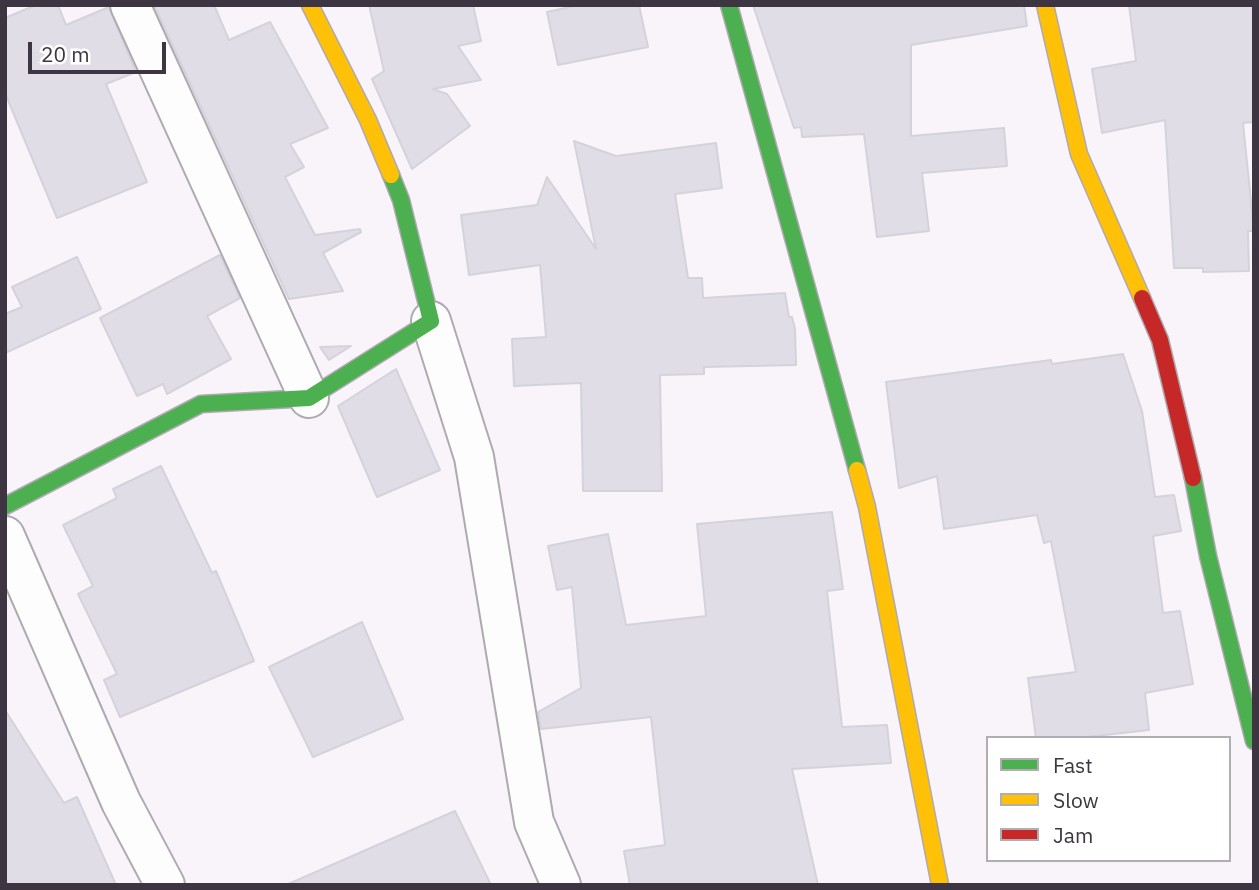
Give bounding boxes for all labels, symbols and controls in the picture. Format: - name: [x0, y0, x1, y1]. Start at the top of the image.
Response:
- scale bar: [32, 28, 170, 72]
- text: 20 m: [41, 40, 90, 68]
- legend: [986, 736, 1231, 862]
- text: Fast: [1053, 751, 1093, 779]
- text: Slow: [1053, 786, 1099, 814]
- text: Jam: [1053, 821, 1093, 849]

